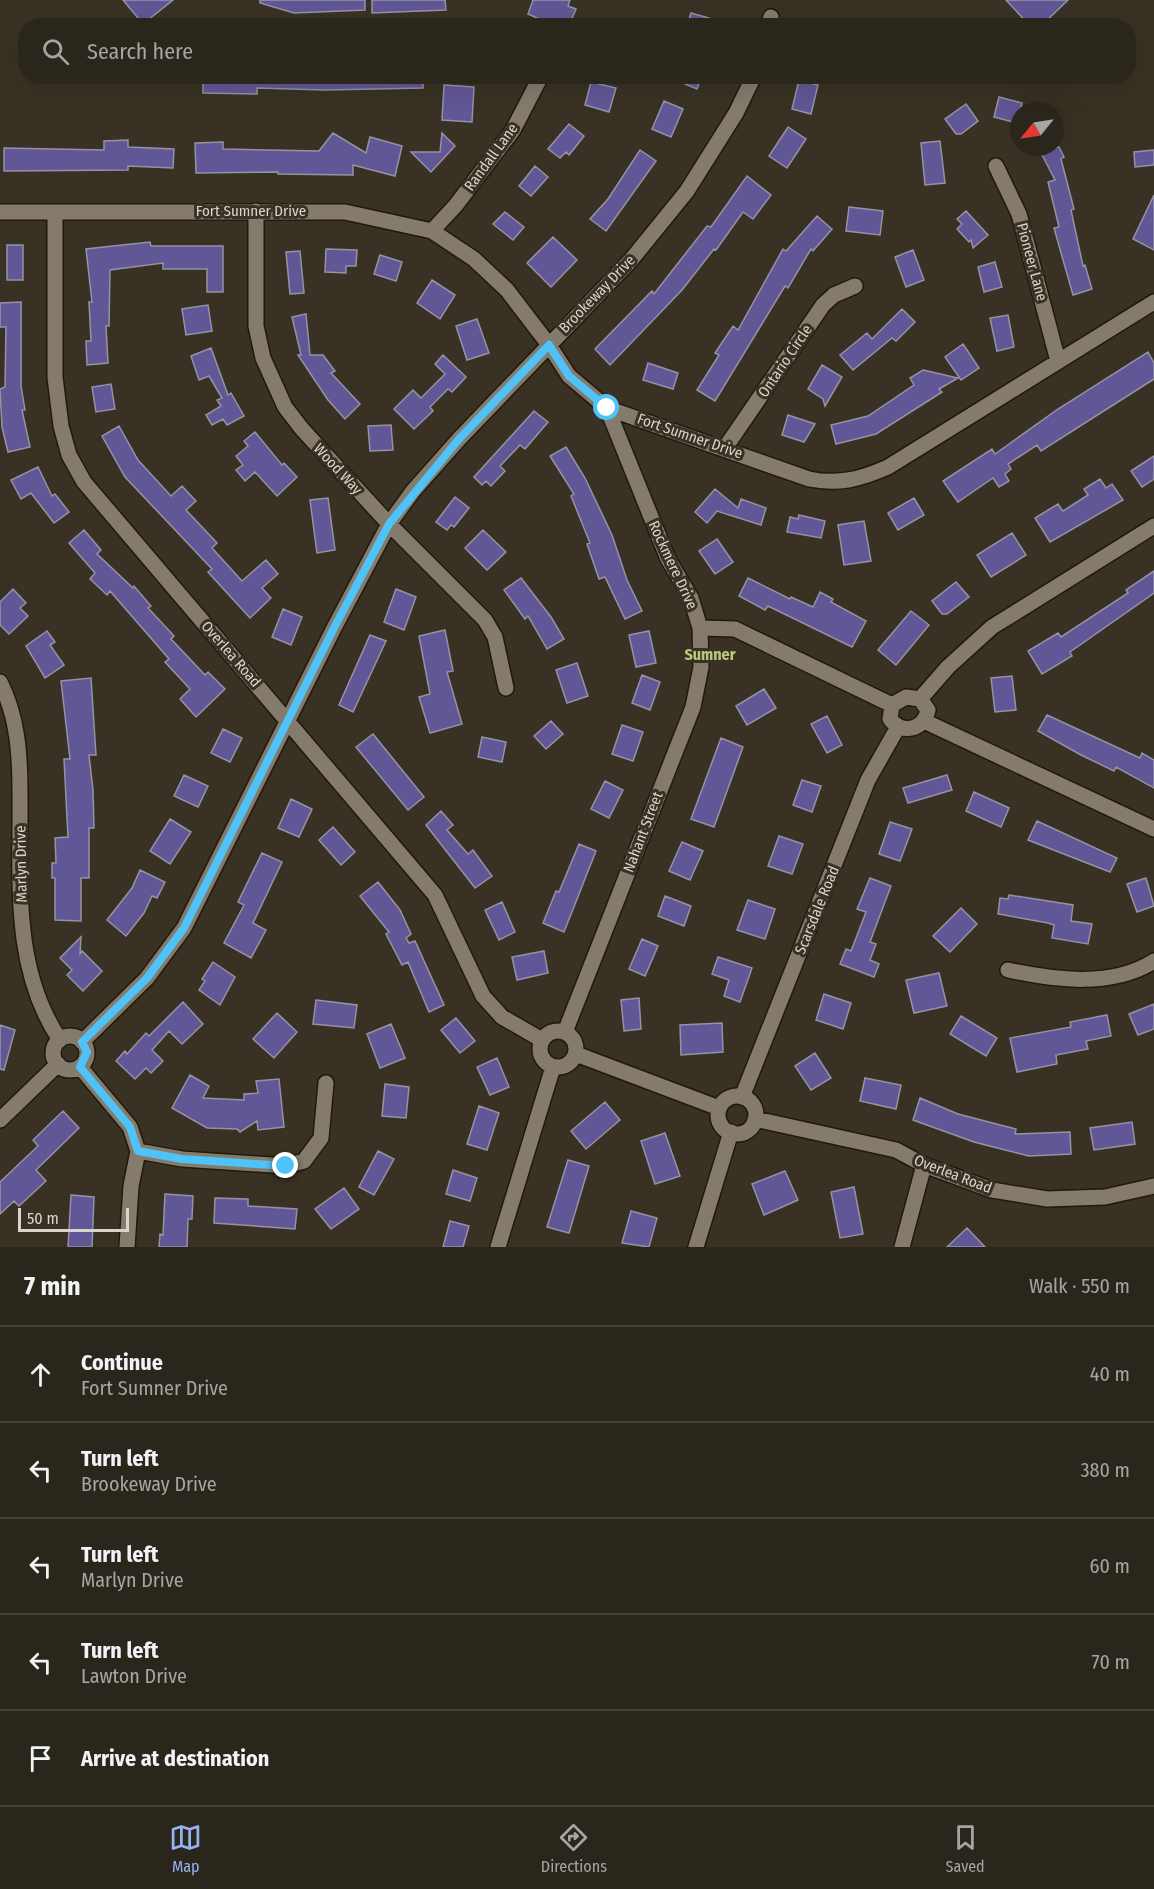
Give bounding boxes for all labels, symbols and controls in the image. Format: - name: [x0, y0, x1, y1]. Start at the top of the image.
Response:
- search box: [18, 18, 1136, 84]
- icon: search: [39, 35, 72, 68]
- text: Search here: [87, 38, 193, 65]
- north arrow: [1010, 102, 1064, 156]
- street label: Randall Lane: [460, 120, 522, 194]
- street label: Fort Sumner Drive: [196, 202, 306, 220]
- street label: Pioneer Lane: [1013, 221, 1051, 303]
- street label: Brookeway Drive: [555, 251, 639, 337]
- street label: Ontario Circle: [754, 321, 816, 401]
- route start: [593, 394, 619, 420]
- street label: Fort Sumner Drive: [635, 410, 745, 462]
- street label: Wood Way: [310, 440, 366, 498]
- street label: Rockmere Drive: [645, 518, 701, 612]
- street label: Overlea Road: [197, 617, 265, 691]
- district label: Sumner: [684, 645, 736, 664]
- street label: Nahant Street: [619, 789, 667, 875]
- street label: Marlyn Drive: [11, 825, 31, 903]
- street label: Scarsdale Road: [791, 863, 843, 957]
- street label: Overlea Road: [912, 1151, 994, 1197]
- route end: [272, 1152, 298, 1178]
- scale bar: [18, 1205, 129, 1232]
- text: 50 m: [27, 1209, 59, 1228]
- text: 7 min: [24, 1271, 81, 1302]
- text: Walk · 550 m: [1029, 1274, 1130, 1298]
- text: Continue: [81, 1349, 163, 1376]
- icon: ahead: [24, 1358, 57, 1391]
- text: 40 m: [1090, 1362, 1130, 1386]
- text: Fort Sumner Drive: [81, 1376, 228, 1400]
- text: Turn left: [81, 1445, 159, 1472]
- icon: left: [24, 1454, 57, 1487]
- text: 380 m: [1080, 1458, 1130, 1482]
- text: Brookeway Drive: [81, 1472, 217, 1496]
- text: Turn left: [81, 1541, 159, 1568]
- icon: left: [24, 1550, 57, 1583]
- text: 60 m: [1090, 1554, 1130, 1578]
- text: Marlyn Drive: [81, 1568, 184, 1592]
- text: Turn left: [81, 1637, 159, 1664]
- icon: left: [24, 1646, 57, 1679]
- text: 70 m: [1092, 1650, 1130, 1674]
- text: Lawton Drive: [81, 1664, 187, 1688]
- icon: arrive: [24, 1742, 57, 1775]
- text: Arrive at destination: [81, 1745, 269, 1772]
- tab: Map: [169, 1821, 202, 1876]
- tab: Directions: [541, 1821, 607, 1876]
- tab: Saved: [946, 1821, 985, 1876]

